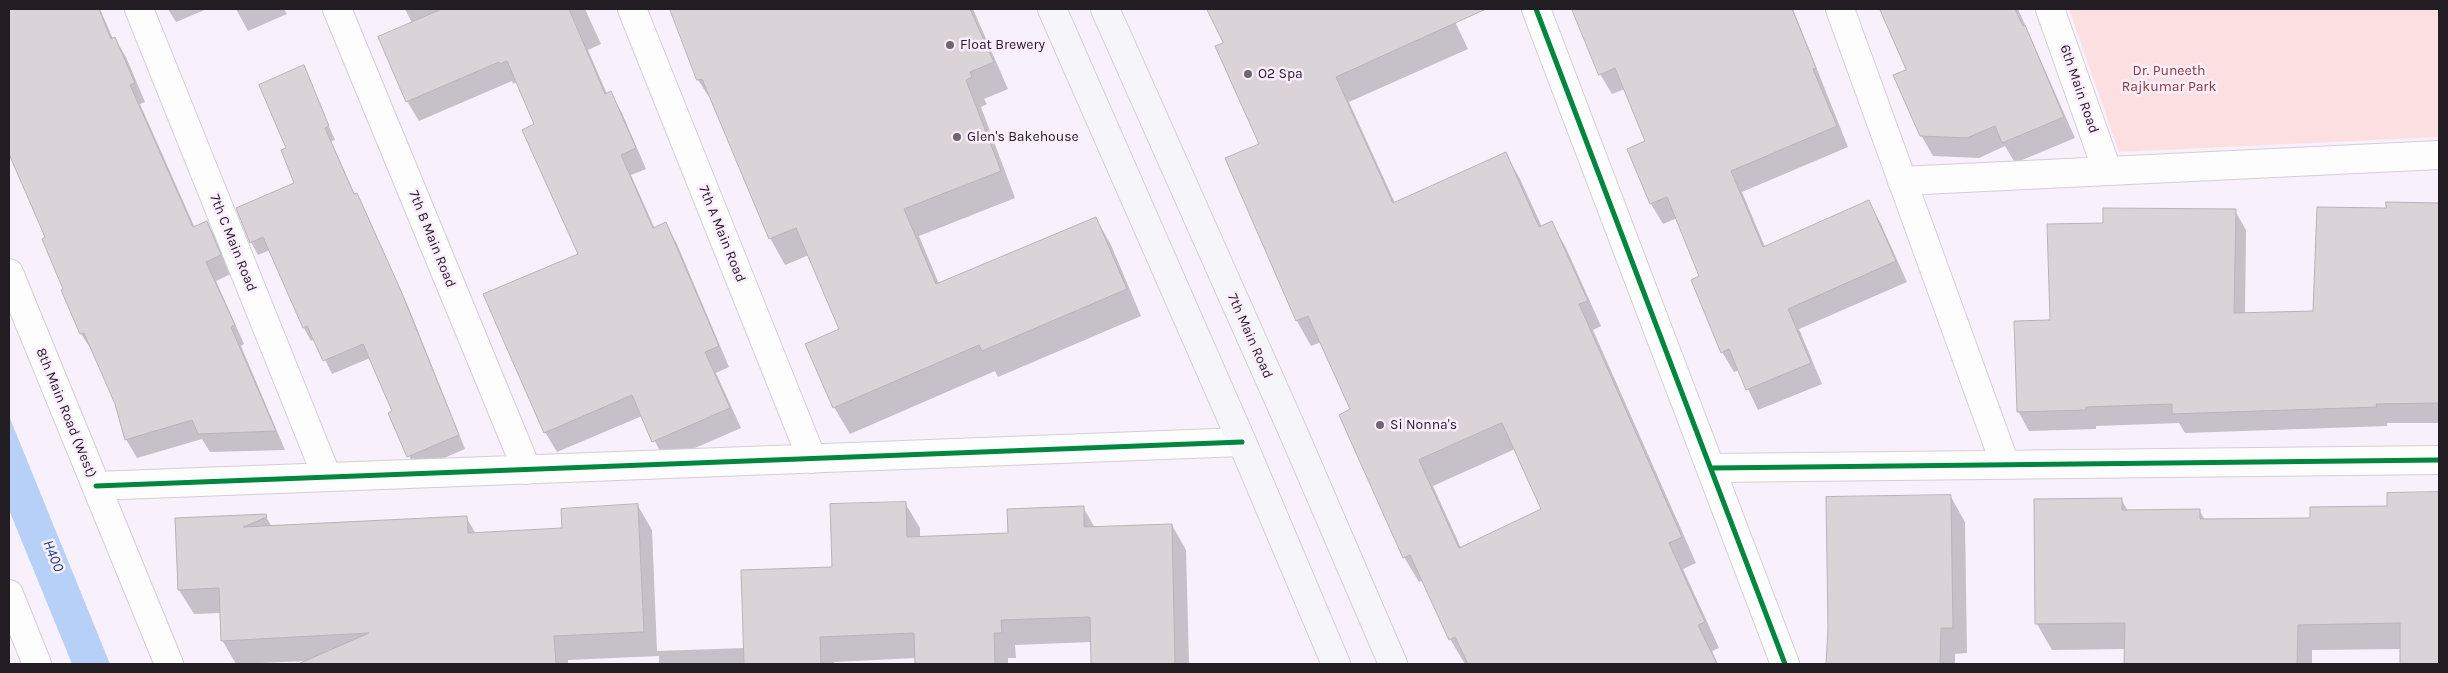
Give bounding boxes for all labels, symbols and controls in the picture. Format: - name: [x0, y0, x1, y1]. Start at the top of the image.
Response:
- place label: Float Brewery: [960, 37, 1045, 53]
- marker: Float Brewery: [944, 39, 956, 51]
- street label: 6th Main Road: [2056, 42, 2102, 136]
- park label: Dr. Puneeth Rajkumar Park: [2122, 63, 2216, 95]
- place label: O2 Spa: [1258, 66, 1303, 82]
- marker: O2 Spa: [1242, 68, 1254, 80]
- place label: Glen's Bakehouse: [967, 129, 1079, 145]
- marker: Glen's Bakehouse: [951, 131, 963, 143]
- street label: 7th A Main Road: [695, 183, 749, 285]
- street label: 7th B Main Road: [405, 188, 459, 290]
- street label: 7th C Main Road: [206, 192, 260, 294]
- street label: 7th Main Road: [1224, 291, 1276, 381]
- street label: 8th Main Road (West): [32, 346, 100, 480]
- place label: Si Nonna's: [1390, 417, 1457, 433]
- marker: Si Nonna's: [1374, 419, 1386, 431]
- water label: H400: [39, 538, 67, 574]

